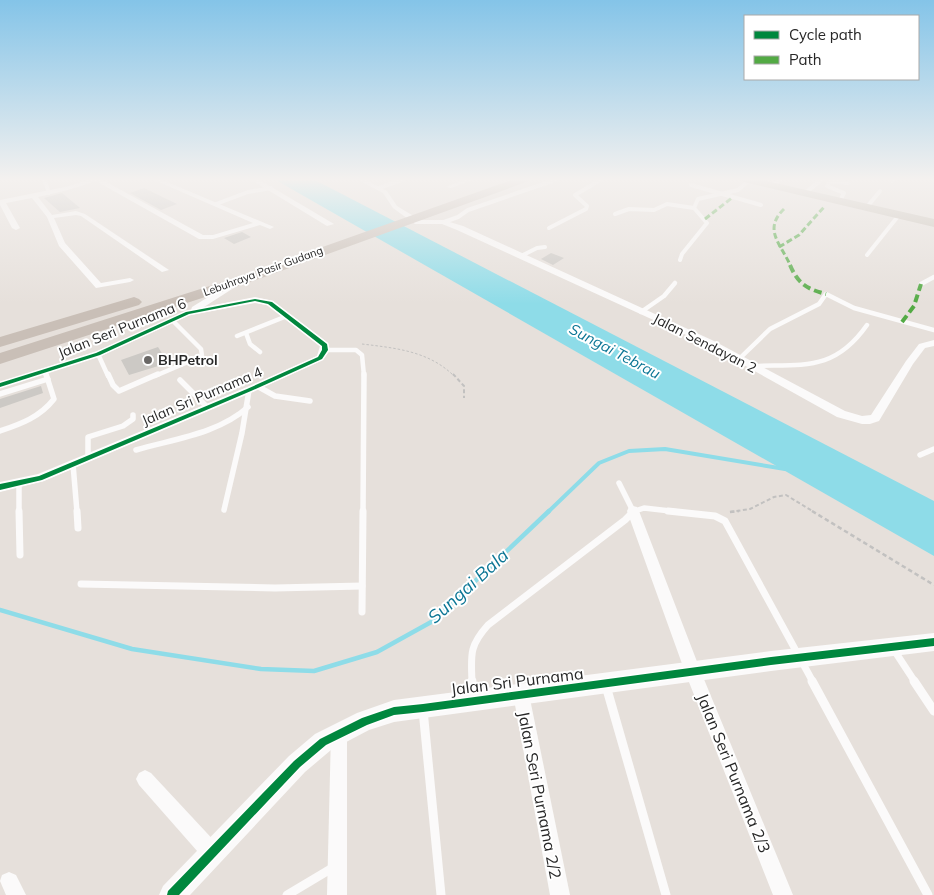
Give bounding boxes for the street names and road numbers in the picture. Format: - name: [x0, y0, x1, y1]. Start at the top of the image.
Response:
- street label: Lebuhraya Pasir Gudang: [201, 243, 325, 299]
- street label: Jalan Seri Purnama 6: [55, 294, 189, 362]
- street label: Jalan Sendayan 2: [650, 309, 760, 377]
- street label: Jalan Sri Purnama 4: [139, 362, 265, 429]
- street label: Jalan Sri Purnama: [449, 663, 585, 699]
- street label: Jalan Seri Purnama 2/3: [693, 690, 775, 856]
- street label: Jalan Seri Purnama 2/2: [514, 710, 566, 880]

